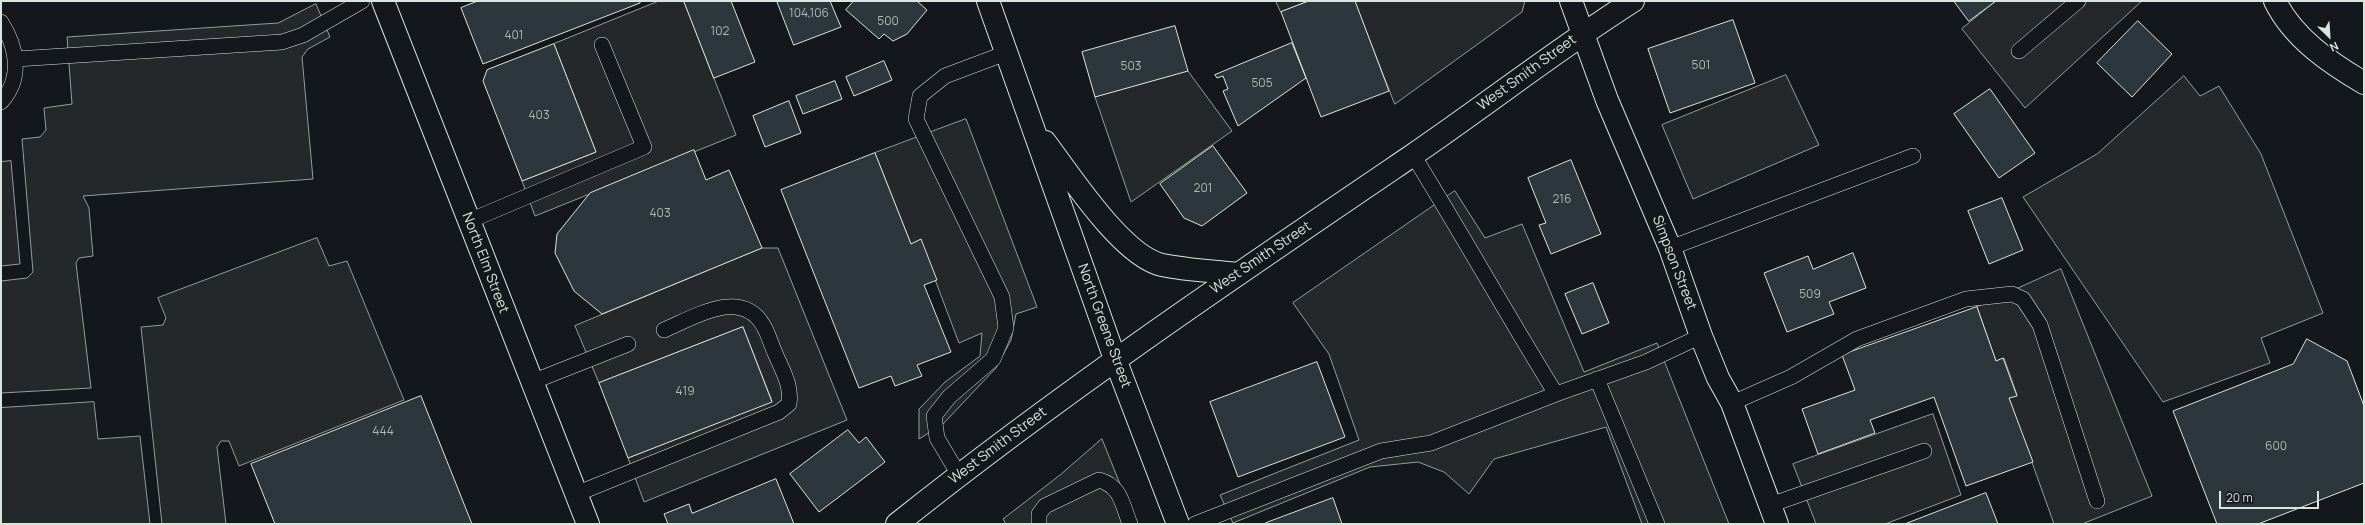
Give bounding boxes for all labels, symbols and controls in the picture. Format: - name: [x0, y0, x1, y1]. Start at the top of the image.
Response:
- house number: 104,106: [789, 7, 829, 21]
- house number: 500: [877, 15, 899, 29]
- north arrow: [2309, 16, 2349, 56]
- house number: 102: [711, 25, 729, 39]
- house number: 401: [504, 29, 524, 43]
- street label: West Smith Street: [1474, 32, 1580, 114]
- text: N: [2328, 39, 2341, 56]
- house number: 501: [1692, 59, 1710, 73]
- house number: 503: [1121, 60, 1141, 74]
- house number: 505: [1251, 77, 1273, 91]
- house number: 403: [528, 109, 550, 123]
- house number: 201: [1194, 182, 1212, 196]
- house number: 216: [1553, 193, 1571, 207]
- house number: 403: [649, 207, 671, 221]
- street label: North Elm Street: [458, 210, 512, 316]
- street label: Simpson Street: [1648, 213, 1700, 313]
- street label: West Smith Street: [1207, 218, 1315, 298]
- street label: North Greene Street: [1074, 262, 1134, 390]
- house number: 509: [1799, 288, 1821, 302]
- house number: 419: [675, 385, 695, 399]
- street label: West Smith Street: [946, 404, 1050, 488]
- house number: 444: [372, 425, 394, 439]
- house number: 600: [2265, 440, 2287, 454]
- scale bar: [2221, 483, 2321, 509]
- text: 20 m: [2226, 489, 2253, 506]

